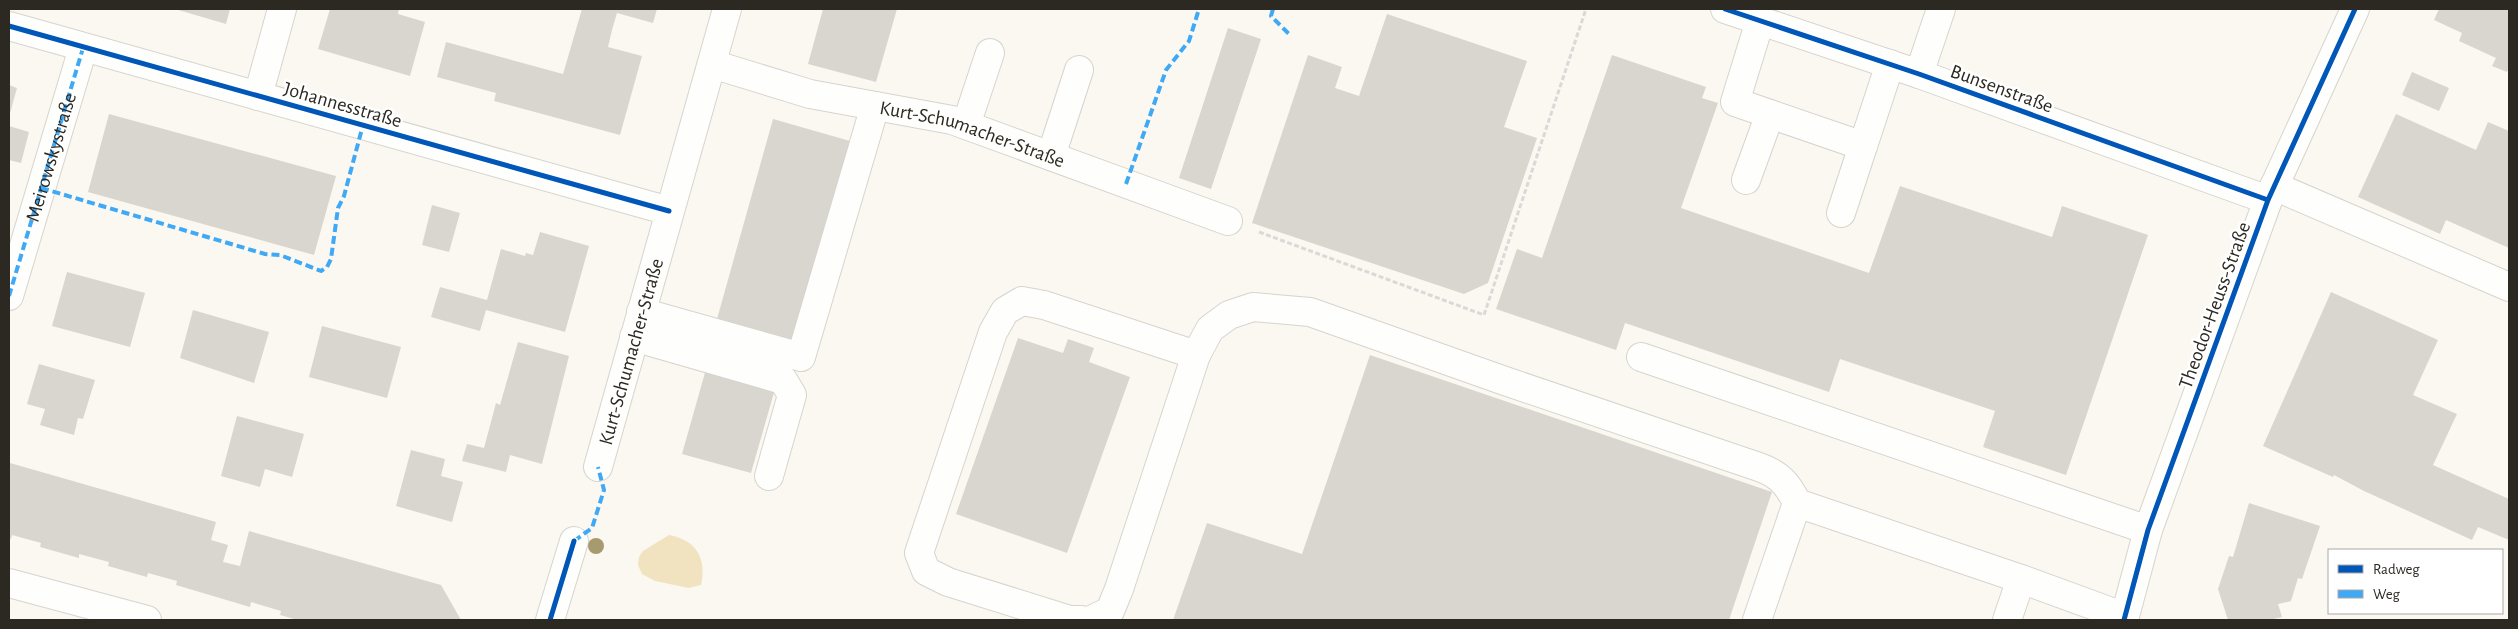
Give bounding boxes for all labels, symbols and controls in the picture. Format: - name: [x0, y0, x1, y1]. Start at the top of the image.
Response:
- street label: Bunsenstraße: [1948, 61, 2056, 117]
- street label: Johannesstraße: [281, 79, 404, 131]
- street label: Meirowskystraße: [23, 90, 80, 224]
- street label: Kurt-Schumacher-Straße: [878, 98, 1067, 171]
- street label: Theodor-Heuss-Straße: [2176, 219, 2254, 391]
- street label: Kurt-Schumacher-Straße: [596, 256, 667, 447]
- legend: [2328, 549, 2503, 614]
- text: Radweg: [2373, 562, 2420, 577]
- text: Weg: [2373, 587, 2401, 602]

